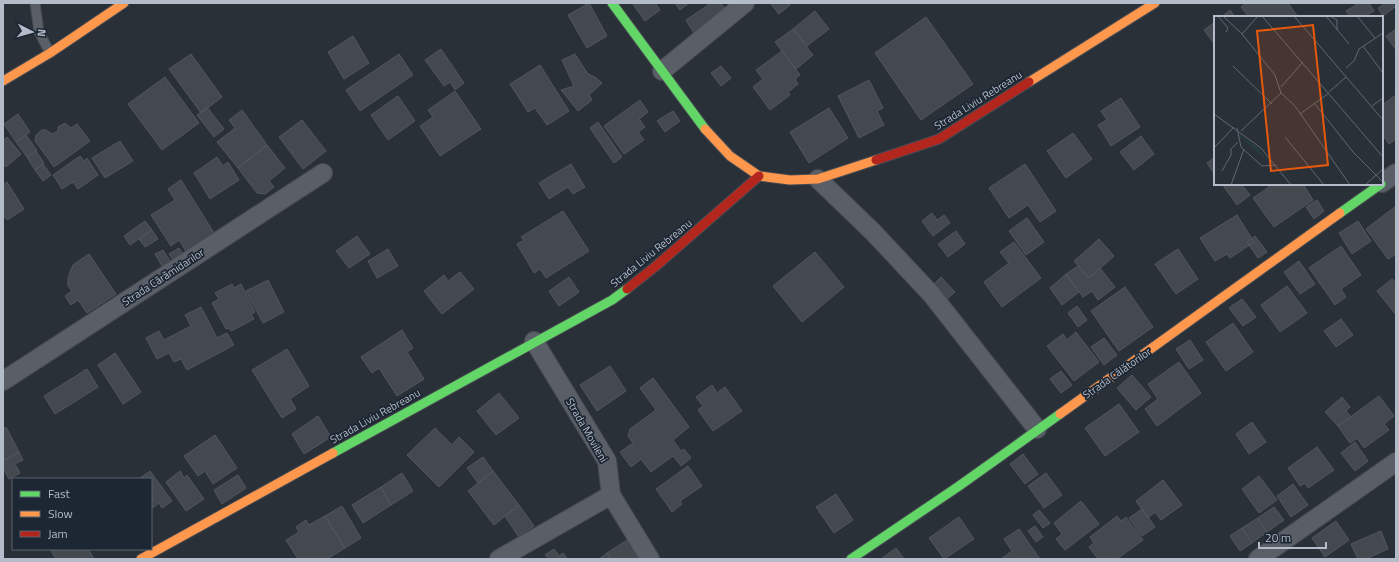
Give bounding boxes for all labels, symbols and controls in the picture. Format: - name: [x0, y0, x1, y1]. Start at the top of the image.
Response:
- north arrow: [12, 12, 52, 52]
- inset map: [1214, 16, 1383, 185]
- text: N: [34, 28, 50, 38]
- street label: Strada Liviu Rebreanu: [931, 66, 1025, 134]
- street label: Strada Liviu Rebreanu: [607, 215, 695, 291]
- street label: Strada Cărămidarilor: [119, 244, 207, 310]
- street label: Strada Călătorilor: [1079, 343, 1155, 403]
- street label: Strada Liviu Rebreanu: [327, 384, 423, 447]
- street label: Strada Movileni: [562, 395, 612, 465]
- legend: [12, 478, 152, 550]
- text: Fast: [48, 484, 71, 503]
- text: Slow: [48, 504, 73, 523]
- text: Jam: [48, 524, 68, 543]
- scale bar: [1259, 524, 1326, 550]
- text: 20 m: [1265, 528, 1291, 547]

